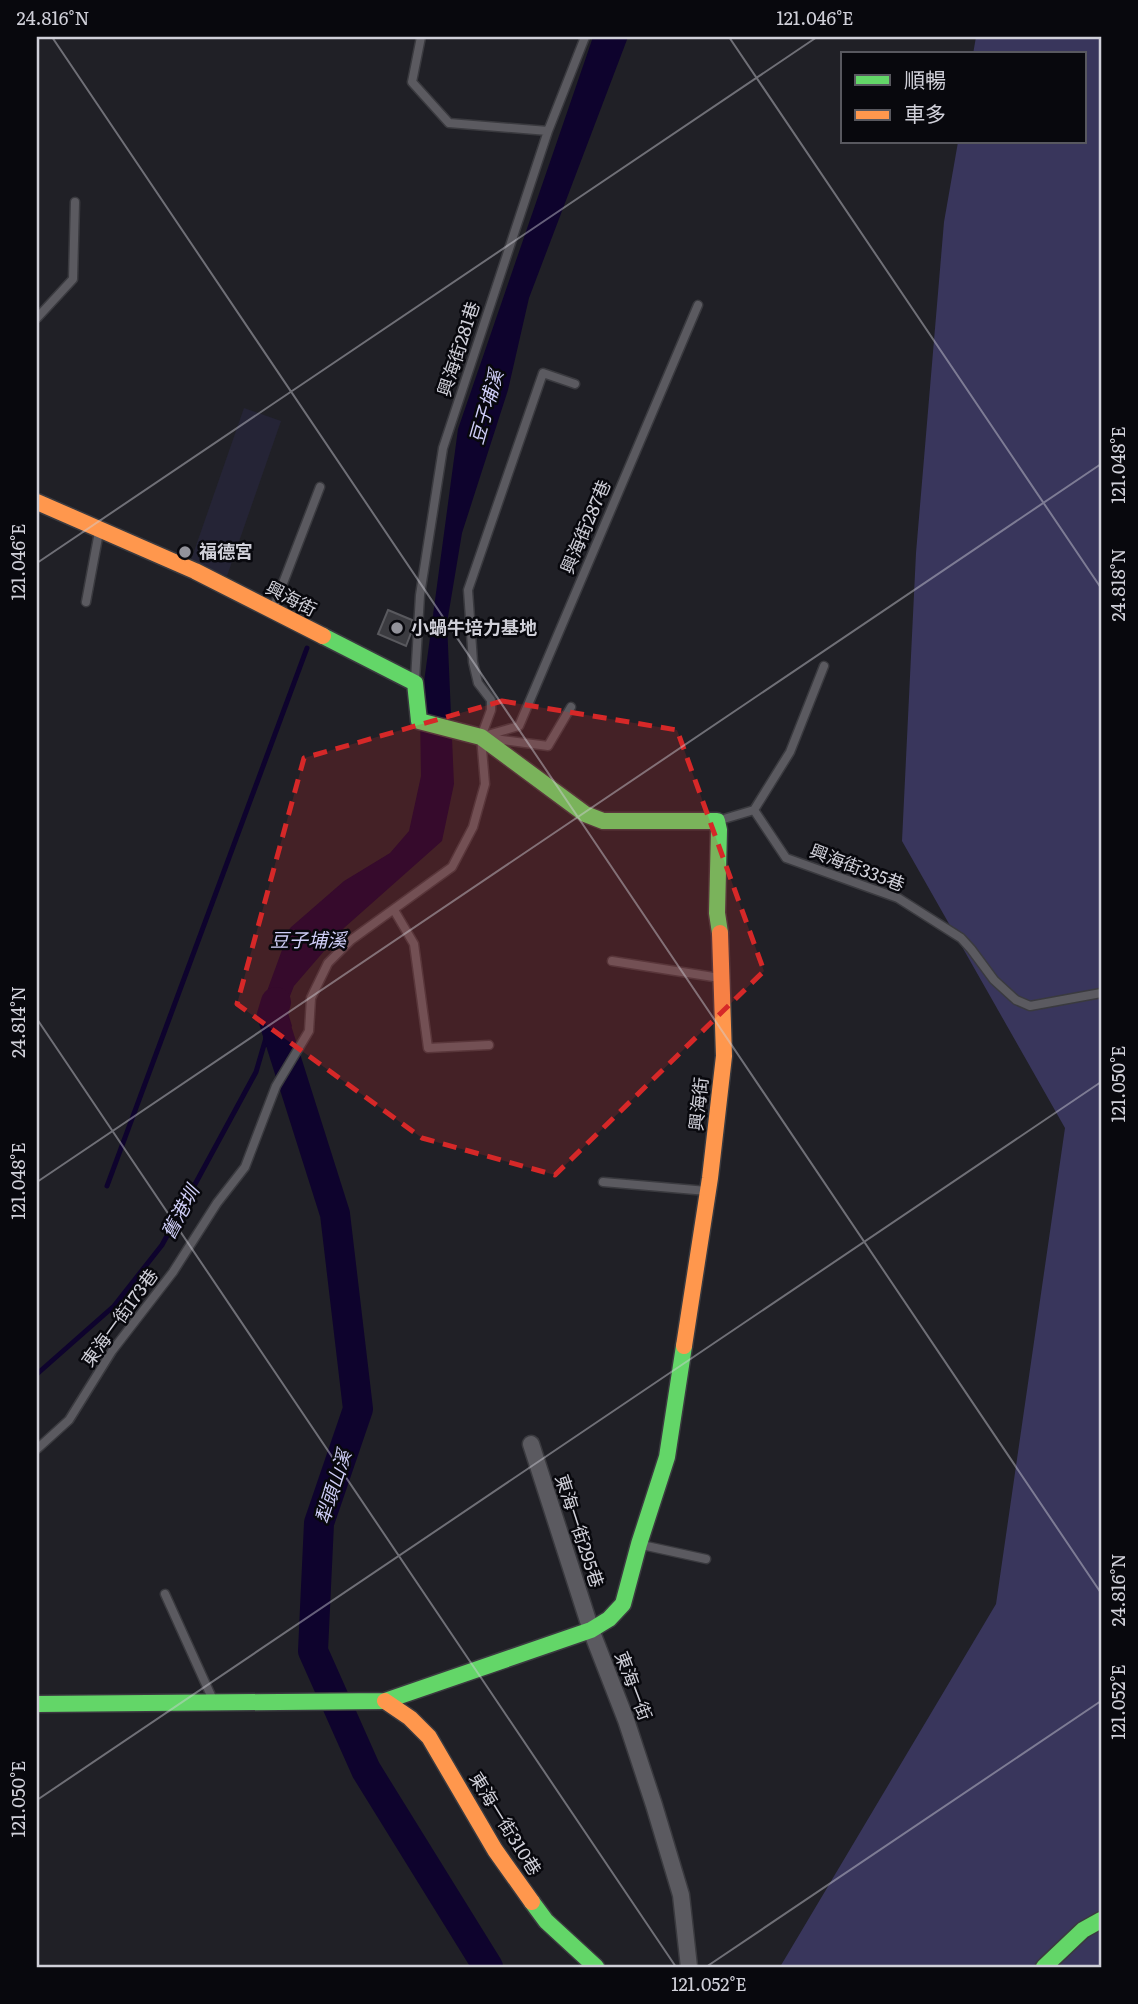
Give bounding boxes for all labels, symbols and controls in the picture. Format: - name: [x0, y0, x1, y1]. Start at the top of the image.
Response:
- text: 24.816°N: [17, 4, 89, 31]
- text: 121.046°E: [776, 4, 854, 31]
- legend: [841, 52, 1086, 144]
- text: 順暢: [904, 63, 946, 94]
- text: 車多: [904, 97, 946, 128]
- street label: 興海街281巷: [430, 298, 486, 399]
- water label: 豆子埔溪: [461, 363, 510, 447]
- text: 121.048°E: [1104, 426, 1131, 504]
- street label: 興海街287巷: [553, 475, 617, 578]
- text: 121.046°E: [4, 523, 31, 601]
- place label: 福德宮: [199, 537, 253, 564]
- marker: 福德宮: [177, 544, 193, 560]
- text: 24.818°N: [1104, 548, 1131, 622]
- street label: 興海街: [261, 573, 322, 622]
- place label: 小蝸牛培力基地: [411, 613, 537, 640]
- marker: 小蝸牛培力基地: [389, 620, 405, 636]
- street label: 興海街335巷: [806, 836, 909, 897]
- water label: 豆子埔溪: [270, 925, 349, 953]
- text: 24.814°N: [4, 986, 31, 1058]
- text: 121.050°E: [1104, 1045, 1131, 1123]
- street label: 興海街: [681, 1076, 714, 1132]
- text: 121.048°E: [4, 1142, 31, 1220]
- water label: 舊港圳: [153, 1177, 206, 1243]
- street label: 東海一街173巷: [74, 1262, 164, 1372]
- water label: 犁頭山溪: [307, 1443, 358, 1527]
- street label: 東海一街295巷: [549, 1470, 611, 1591]
- text: 24.816°N: [1104, 1554, 1131, 1626]
- street label: 東海一街: [609, 1647, 660, 1724]
- text: 121.052°E: [1104, 1664, 1131, 1740]
- text: 121.050°E: [4, 1760, 31, 1838]
- street label: 東海一街310巷: [464, 1766, 549, 1880]
- text: 121.052°E: [671, 1970, 747, 1997]

